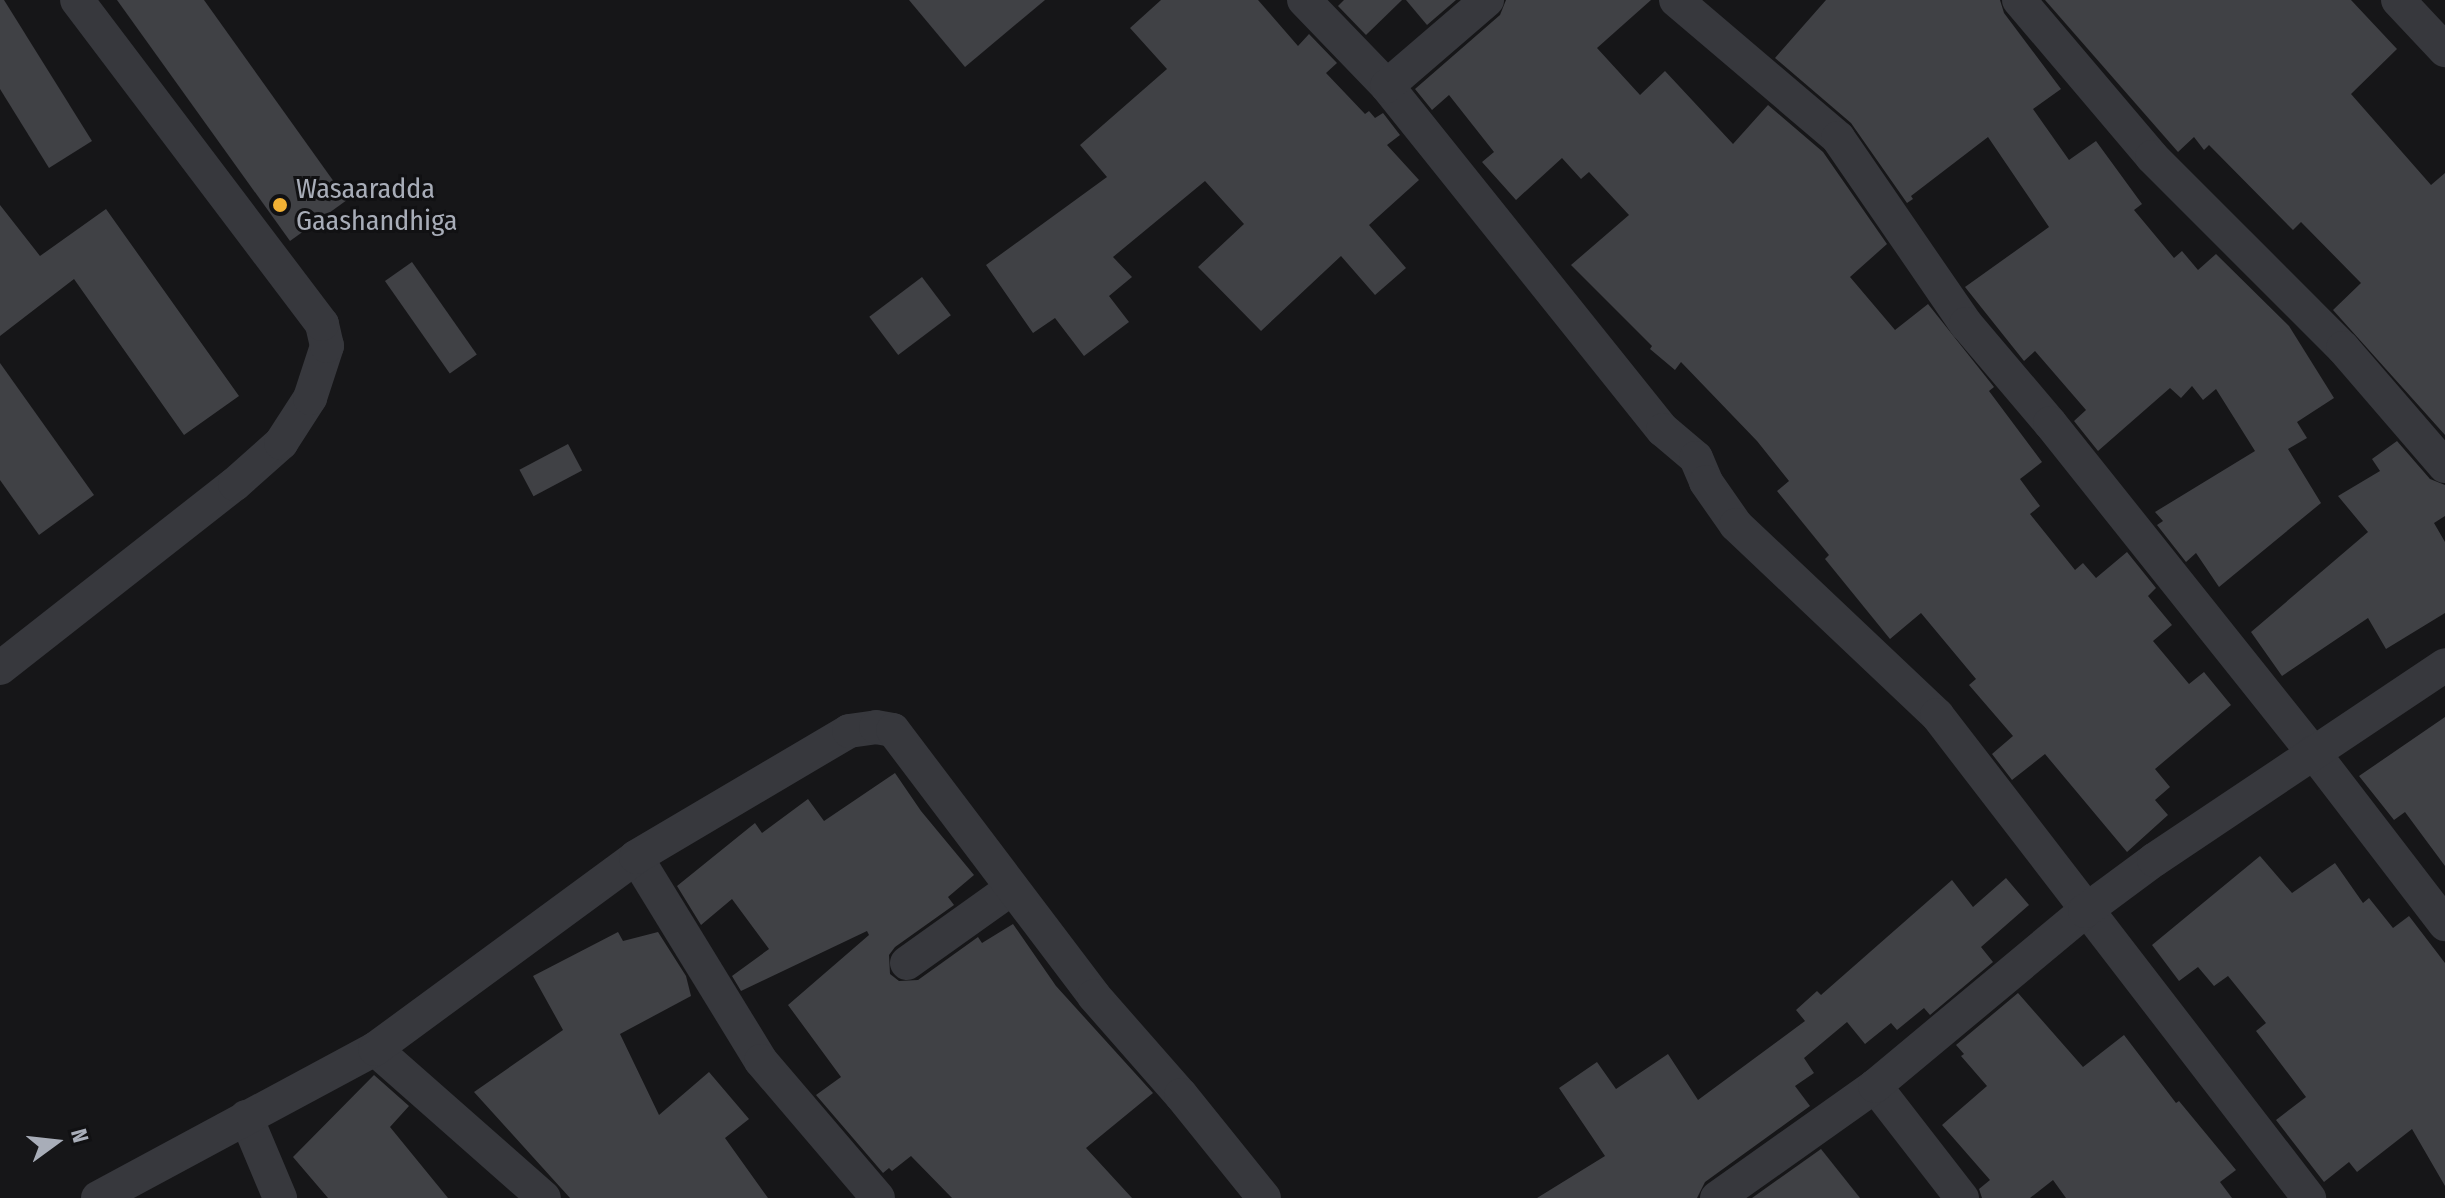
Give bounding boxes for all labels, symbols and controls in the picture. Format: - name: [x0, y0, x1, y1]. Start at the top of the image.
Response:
- place label: Wasaaradda Gaashandhiga: [296, 172, 458, 238]
- marker: Wasaaradda Gaashandhiga: [271, 196, 289, 214]
- north arrow: [16, 1102, 96, 1182]
- text: N: [65, 1126, 94, 1146]

